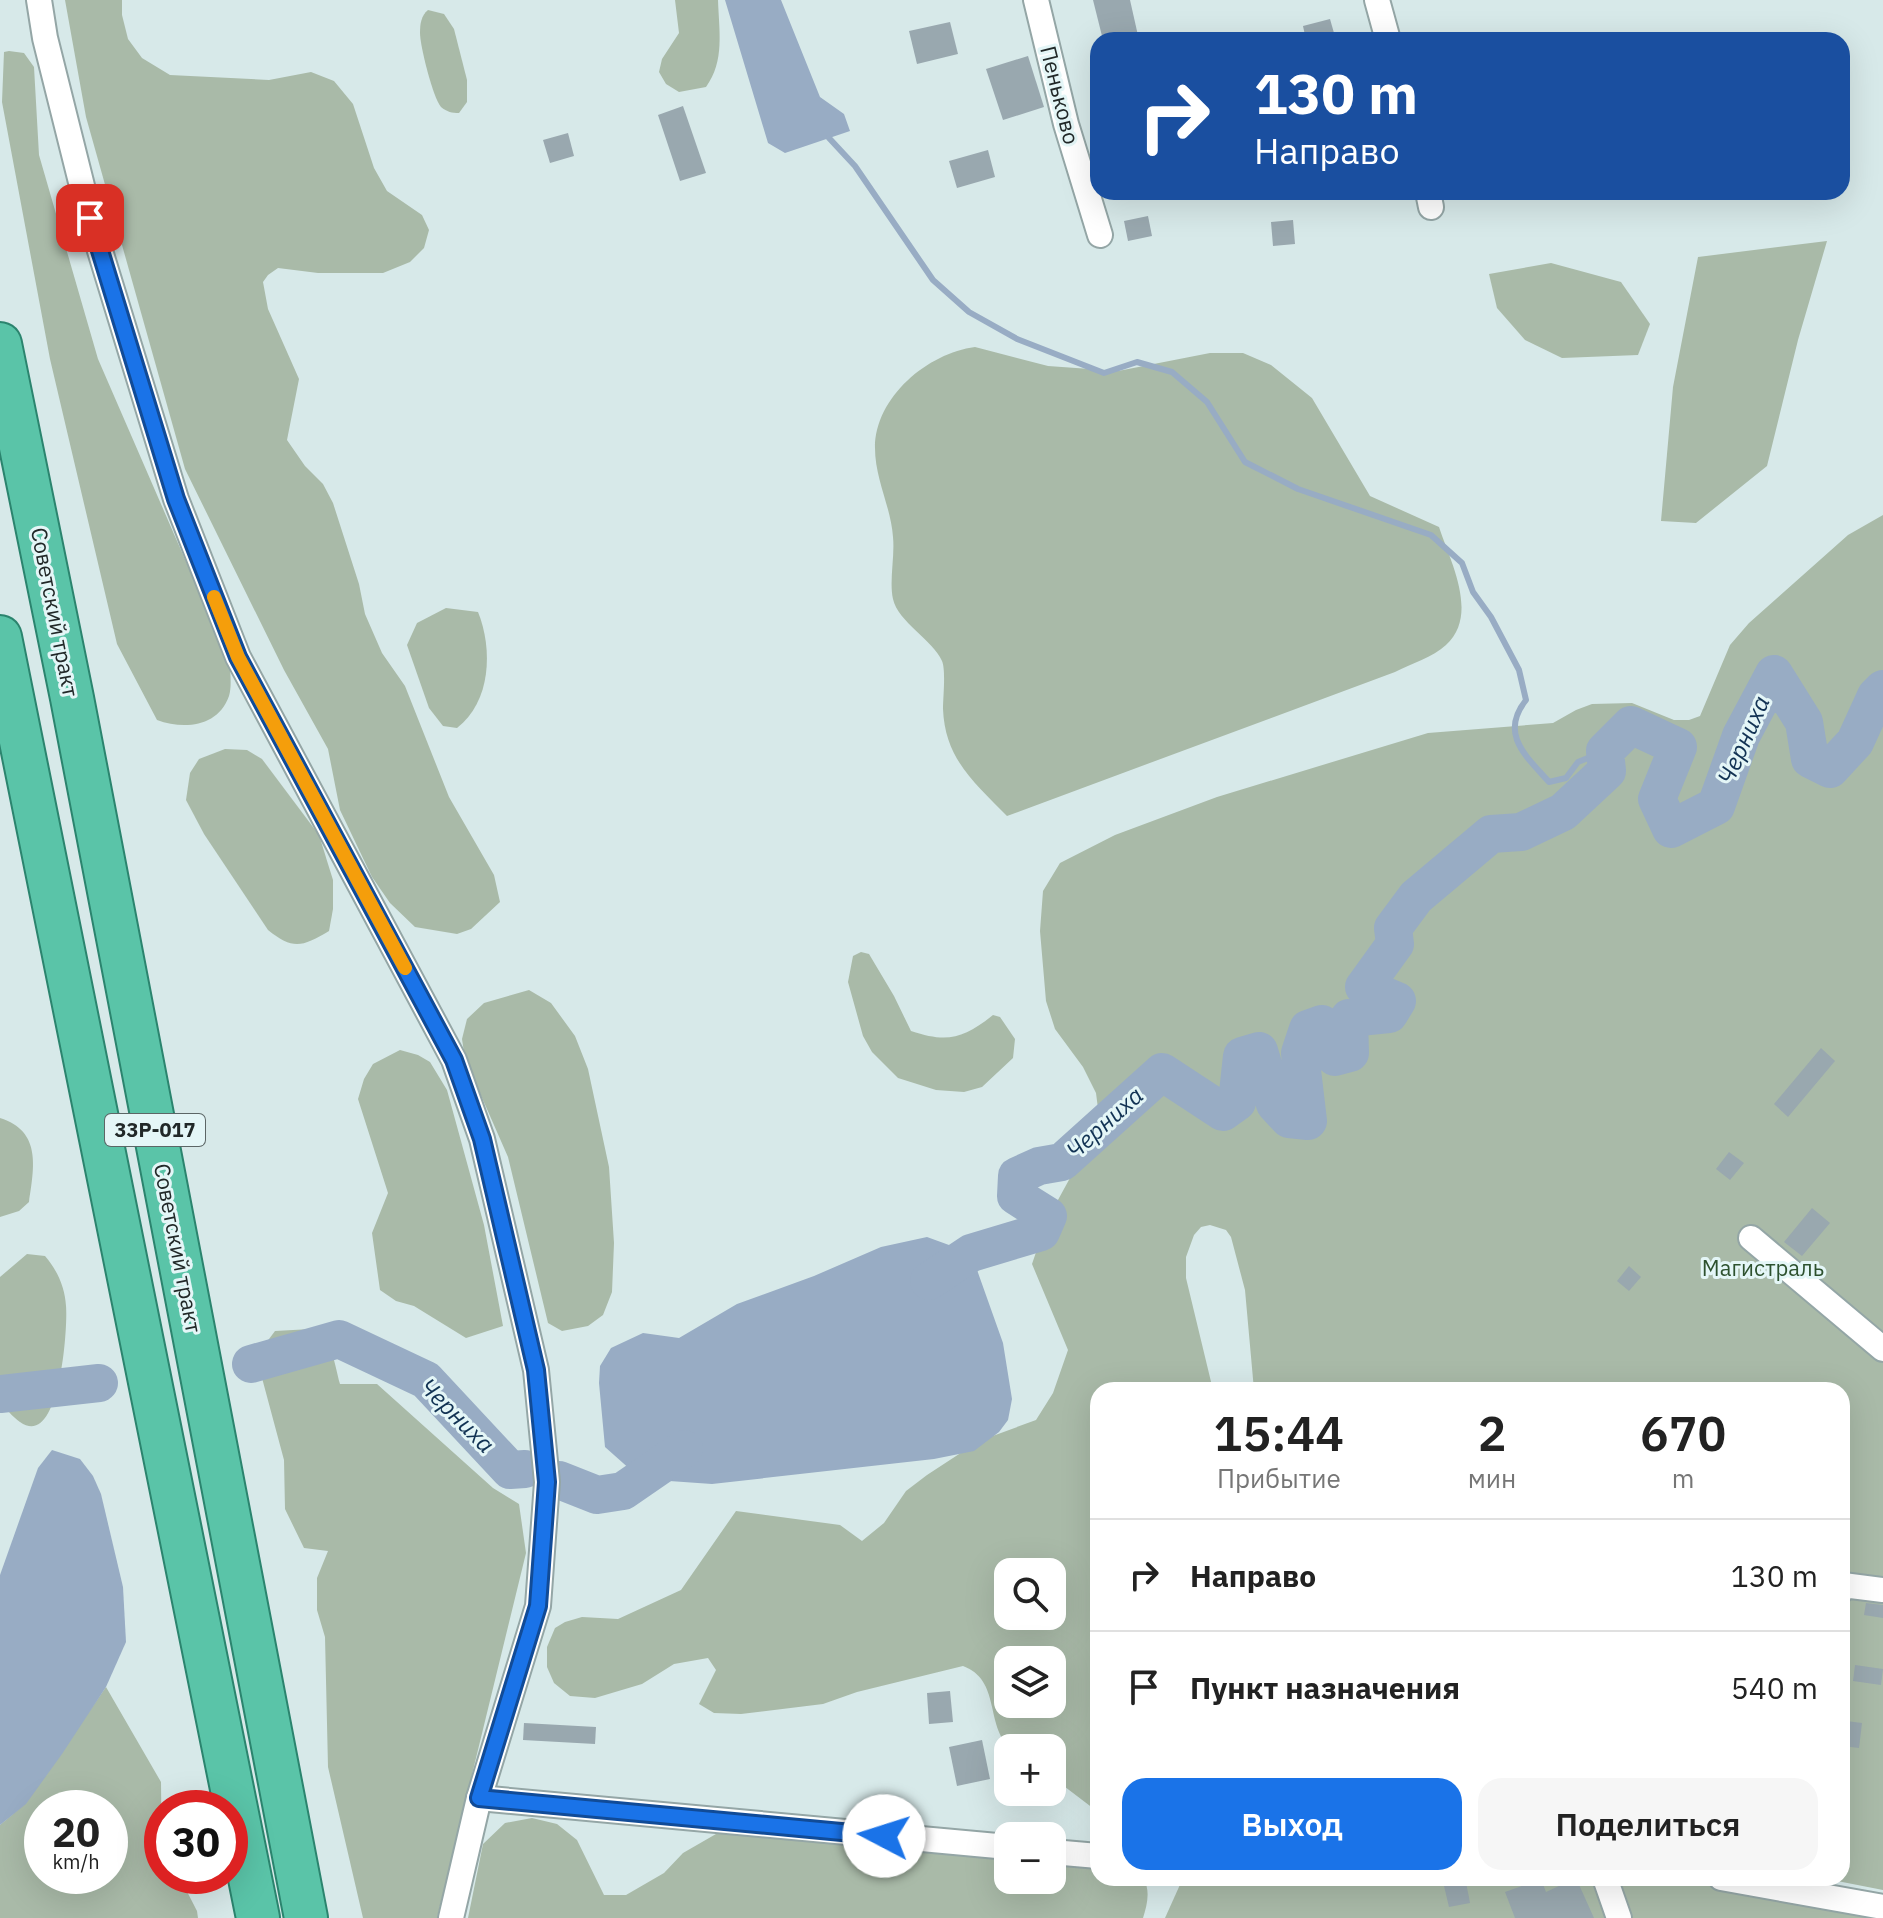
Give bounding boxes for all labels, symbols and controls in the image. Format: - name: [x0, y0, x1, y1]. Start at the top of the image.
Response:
- street label: Пеньково: [1034, 43, 1087, 147]
- text: 130 m: [1254, 57, 1418, 129]
- icon: right: [1122, 64, 1226, 168]
- text: Направо: [1254, 127, 1400, 174]
- pin: [56, 184, 124, 252]
- icon: arrive: [68, 196, 112, 240]
- street label: Советский тракт: [25, 525, 86, 699]
- water label: Черниха: [1709, 690, 1777, 789]
- water label: Черниха: [1059, 1079, 1150, 1165]
- road number: 33Р-017: [105, 1114, 205, 1146]
- street label: Советский тракт: [148, 1161, 209, 1335]
- park label: Магистраль: [1702, 1253, 1824, 1282]
- water label: Черниха: [413, 1371, 502, 1460]
- text: 15:44: [1214, 1402, 1344, 1464]
- text: 2: [1478, 1402, 1506, 1464]
- text: 670: [1640, 1402, 1726, 1464]
- text: Прибытие: [1217, 1461, 1341, 1495]
- text: мин: [1468, 1461, 1516, 1495]
- text: m: [1672, 1461, 1695, 1495]
- icon: right: [1122, 1553, 1166, 1597]
- text: Направо: [1190, 1556, 1316, 1595]
- text: 130 m: [1731, 1556, 1818, 1595]
- map controls: [994, 1558, 1066, 1894]
- button: search: [994, 1558, 1066, 1630]
- button: layers: [994, 1646, 1066, 1718]
- icon: arrive: [1122, 1665, 1166, 1709]
- text: Пункт назначения: [1190, 1668, 1460, 1707]
- text: 540 m: [1731, 1668, 1818, 1707]
- button: +: [994, 1734, 1066, 1806]
- button: Выход: [1122, 1778, 1462, 1870]
- button: Поделиться: [1478, 1778, 1818, 1870]
- speed limit sign: 30: [144, 1790, 248, 1894]
- position arrow: [842, 1794, 926, 1878]
- text: 20: [52, 1806, 100, 1858]
- button: −: [994, 1822, 1066, 1894]
- text: km/h: [52, 1848, 100, 1875]

